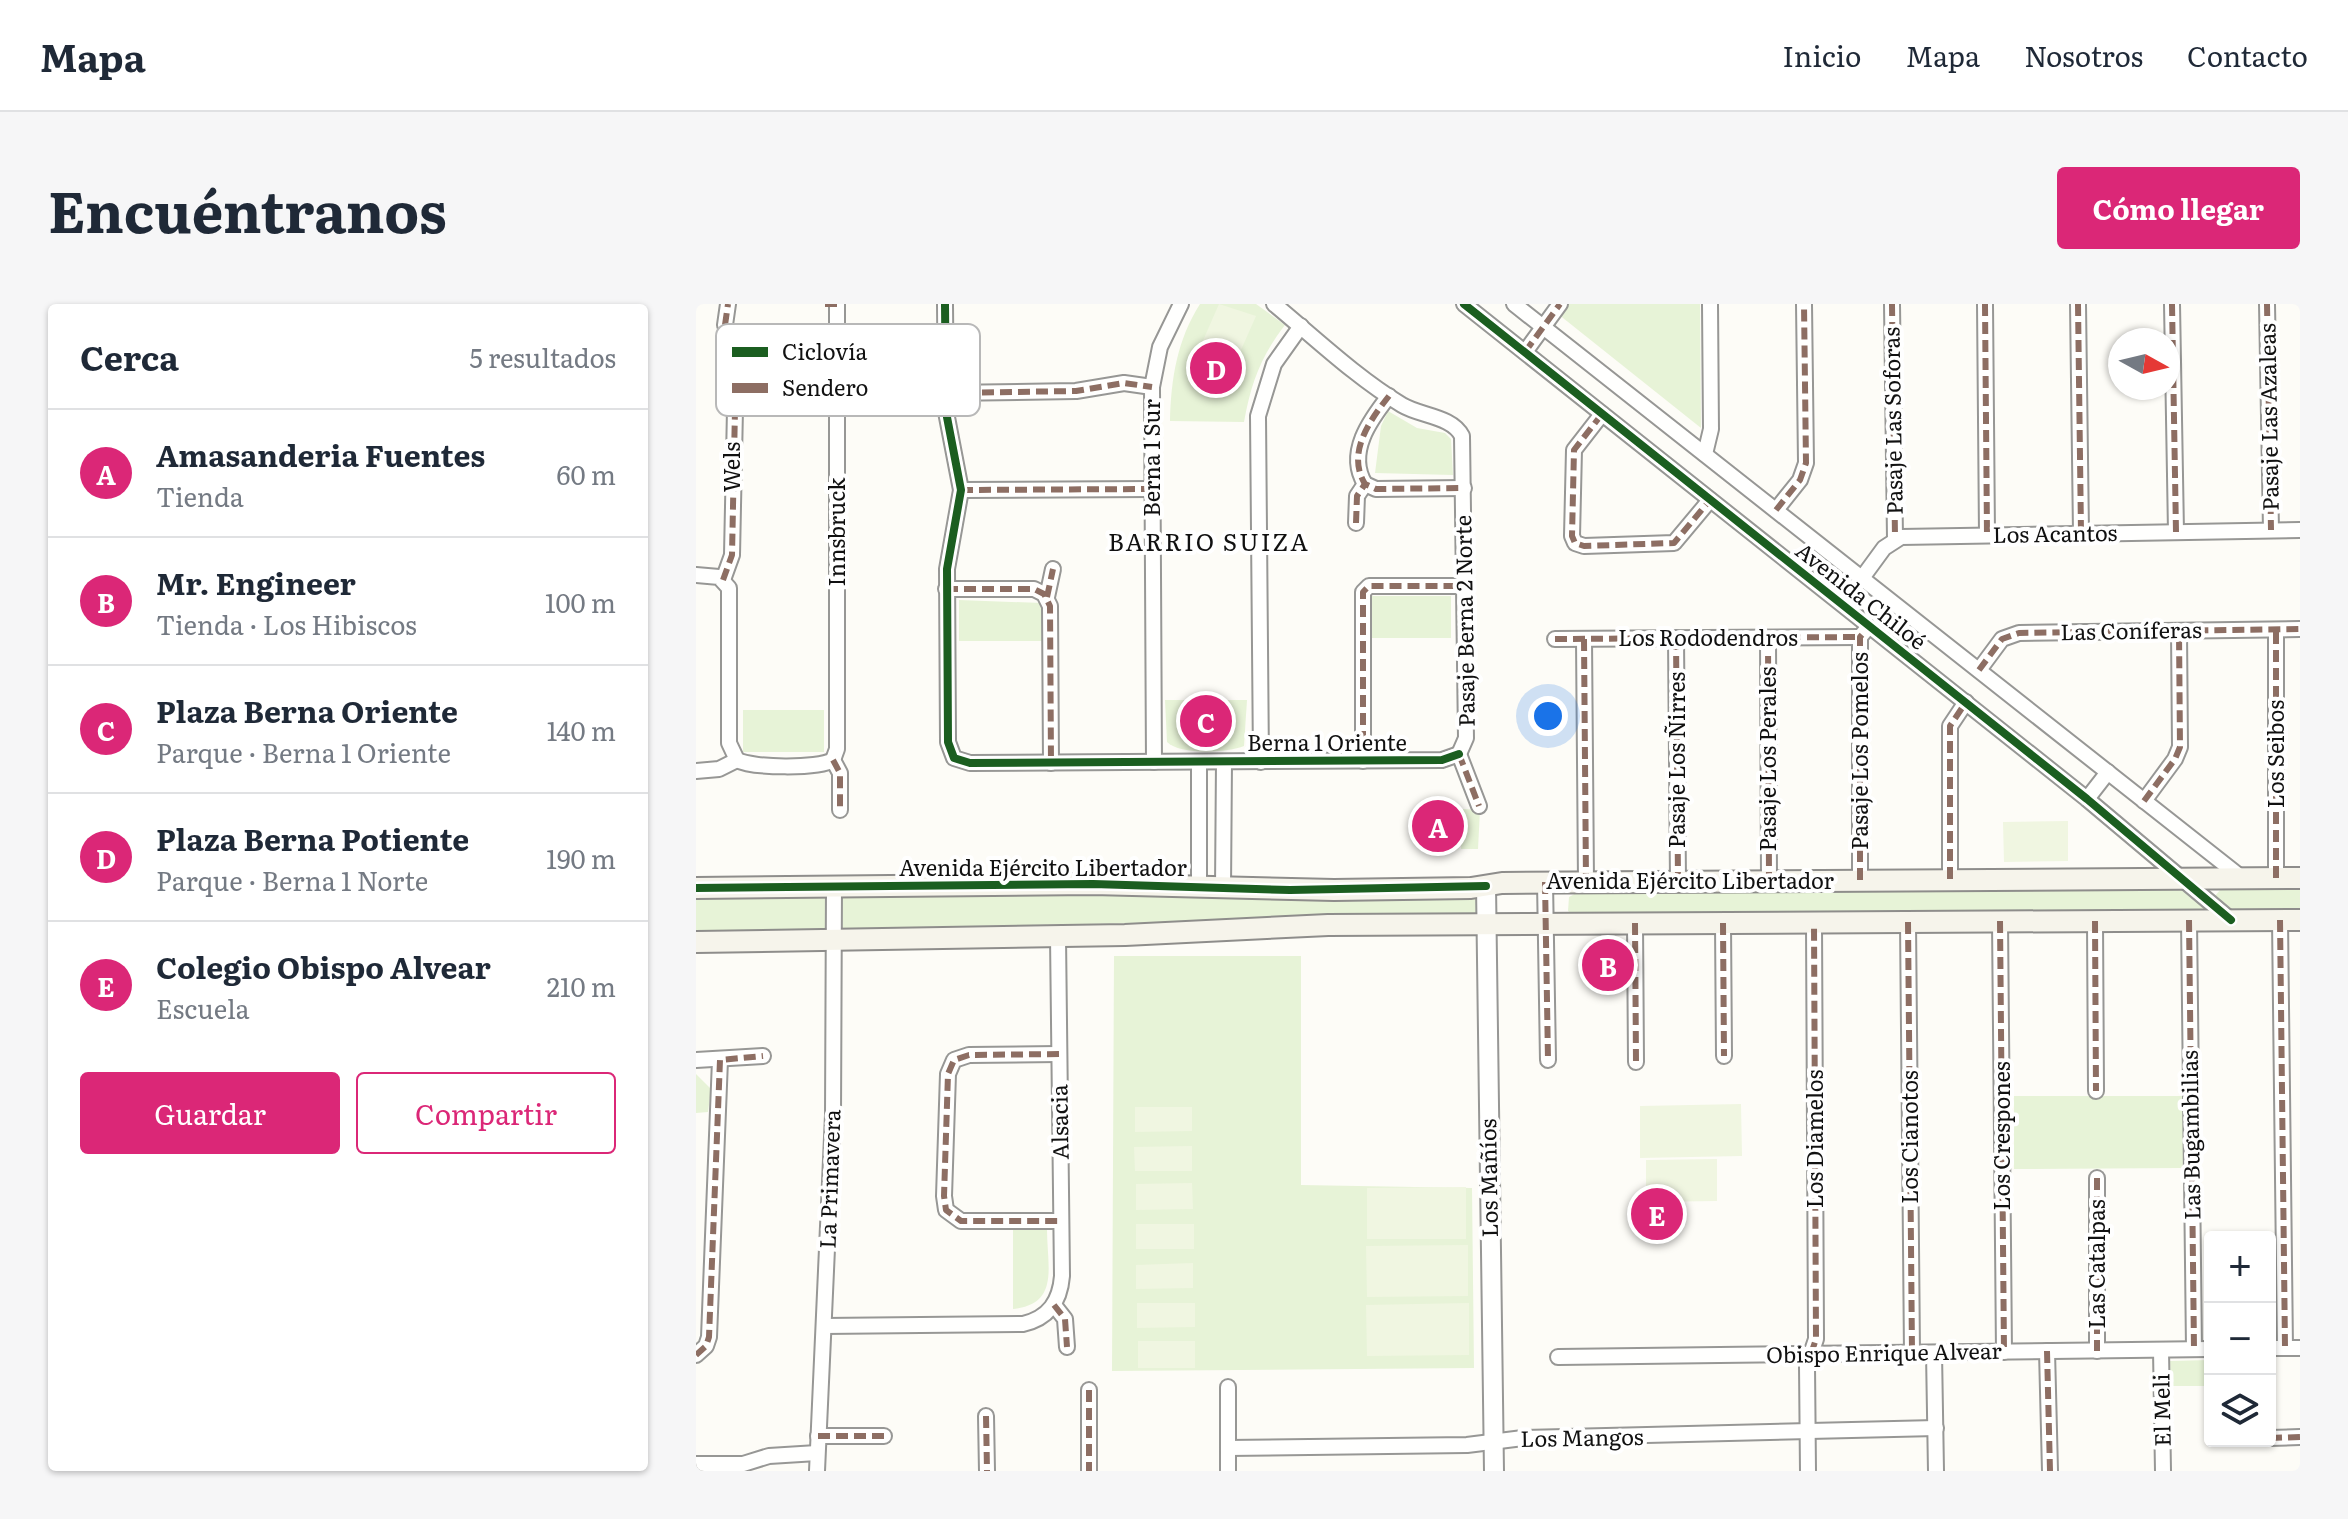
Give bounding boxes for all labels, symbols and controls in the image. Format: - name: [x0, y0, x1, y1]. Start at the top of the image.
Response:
- text: Mapa: [40, 27, 146, 84]
- text: Inicio: [1782, 34, 1861, 76]
- text: Mapa: [1905, 34, 1980, 76]
- text: Nosotros: [2024, 34, 2143, 76]
- text: Contacto: [2187, 34, 2308, 76]
- text: Encuéntranos: [48, 167, 447, 250]
- button: Cómo llegar: [2057, 167, 2300, 249]
- street label: Pasaje Las Azaleas: [2249, 323, 2286, 511]
- legend: [716, 324, 980, 416]
- street label: Pasaje Las Soforas: [1873, 327, 1910, 515]
- north arrow: [2108, 328, 2180, 400]
- text: Cerca: [80, 331, 179, 381]
- text: Ciclovía: [782, 334, 868, 367]
- text: 5 resultados: [470, 337, 616, 376]
- pin: D: [1190, 338, 1242, 398]
- text: Sendero: [782, 370, 868, 403]
- street label: Berna 1 Sur: [1134, 399, 1167, 517]
- text: Amasanderia Fuentes: [156, 432, 485, 476]
- street label: Wels: [714, 442, 747, 492]
- text: A: [96, 454, 116, 493]
- text: 60 m: [557, 454, 616, 493]
- text: Tienda: [156, 476, 244, 515]
- street label: Innsbruck: [819, 477, 852, 586]
- street label: Pasaje Berna 2 Norte: [1445, 515, 1482, 727]
- street label: Los Acantos: [1992, 515, 2118, 550]
- district label: BARRIO SUIZA: [1108, 523, 1310, 558]
- street label: Avenida Chiloé: [1790, 533, 1934, 656]
- text: Mr. Engineer: [156, 560, 356, 604]
- text: B: [97, 582, 115, 621]
- text: 100 m: [545, 582, 616, 621]
- text: Tienda · Los Hibiscos: [156, 604, 417, 643]
- street label: Las Coníferas: [2060, 612, 2202, 647]
- street label: Los Rododendros: [1618, 620, 1798, 653]
- street label: Pasaje Los Pomelos: [1842, 652, 1875, 850]
- street label: Pasaje Los Perales: [1750, 667, 1783, 851]
- street label: Pasaje Los Ñirres: [1659, 672, 1692, 848]
- text: Plaza Berna Oriente: [156, 688, 458, 732]
- pin: C: [1180, 691, 1232, 751]
- your location: [1528, 696, 1568, 736]
- street label: Los Seibos: [2258, 700, 2291, 808]
- text: C: [97, 710, 115, 749]
- text: 140 m: [547, 710, 616, 749]
- street label: Berna 1 Oriente: [1247, 725, 1407, 758]
- text: Parque · Berna 1 Oriente: [156, 732, 451, 771]
- pin: A: [1412, 796, 1464, 856]
- text: Plaza Berna Potiente: [156, 816, 469, 860]
- text: D: [96, 838, 116, 877]
- text: 190 m: [546, 838, 616, 877]
- street label: Avenida Ejército Libertador: [899, 850, 1188, 883]
- text: Parque · Berna 1 Norte: [156, 860, 428, 899]
- street label: Avenida Ejército Libertador: [1546, 863, 1835, 896]
- pin: B: [1582, 935, 1634, 995]
- text: Colegio Obispo Alvear: [156, 944, 491, 988]
- text: E: [97, 966, 115, 1005]
- text: 210 m: [547, 966, 616, 1005]
- text: Escuela: [156, 988, 250, 1027]
- street label: Las Bugambilias: [2172, 1050, 2207, 1220]
- street label: Los Crespones: [1984, 1061, 2017, 1211]
- street label: Los Diamelos: [1797, 1070, 1830, 1208]
- street label: Los Cianotos: [1892, 1070, 1925, 1204]
- button: Guardar: [80, 1072, 340, 1154]
- button: Compartir: [356, 1072, 616, 1154]
- street label: Alsacia: [1041, 1084, 1076, 1160]
- street label: La Primavera: [810, 1109, 847, 1249]
- street label: Los Mañíos: [1470, 1118, 1505, 1238]
- pin: E: [1631, 1184, 1683, 1244]
- street label: Las Catalpas: [2079, 1199, 2112, 1329]
- map controls: [2204, 1231, 2276, 1447]
- button: +: [2204, 1231, 2276, 1303]
- button: −: [2204, 1303, 2276, 1375]
- street label: Obispo Enrique Alvear: [1766, 1333, 2003, 1370]
- street label: El Meli: [2143, 1373, 2178, 1447]
- button: layers: [2204, 1375, 2276, 1447]
- street label: Los Mangos: [1520, 1419, 1644, 1454]

